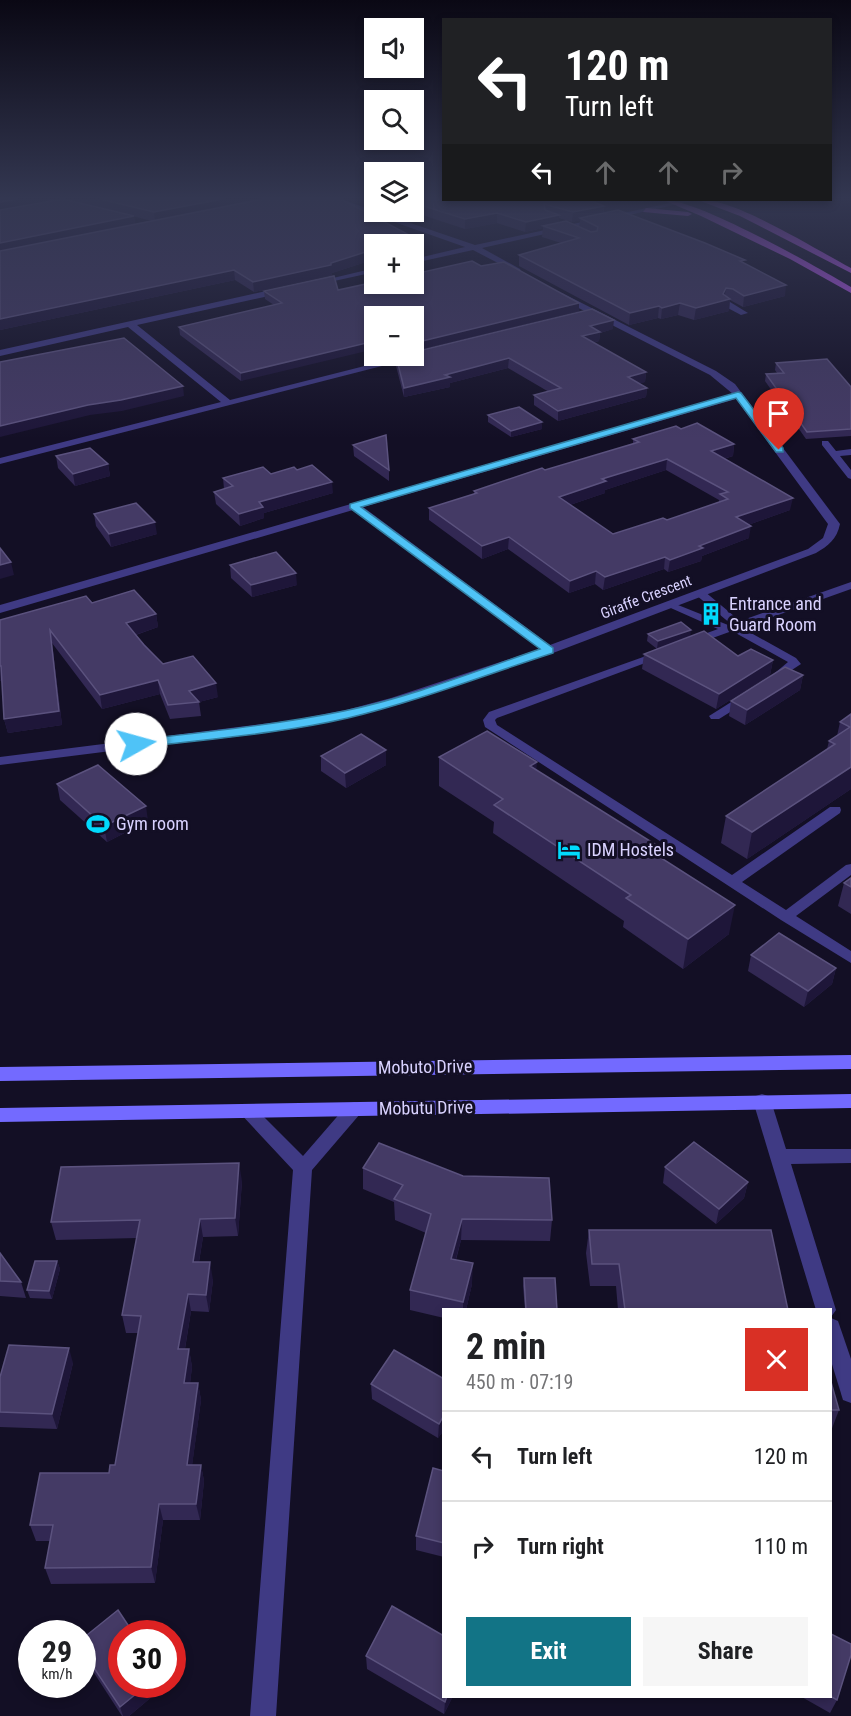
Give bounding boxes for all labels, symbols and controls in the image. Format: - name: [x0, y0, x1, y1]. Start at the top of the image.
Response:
- map controls: [364, 18, 424, 366]
- button: sound: [364, 18, 424, 78]
- text: 120 m: [565, 41, 670, 90]
- icon: left: [466, 42, 544, 120]
- button: search: [364, 90, 424, 150]
- text: Turn left: [565, 91, 654, 123]
- icon: left: [526, 156, 559, 189]
- icon: ahead: [589, 156, 622, 189]
- icon: ahead: [652, 156, 685, 189]
- icon: right: [715, 156, 748, 189]
- button: layers: [364, 162, 424, 222]
- button: +: [364, 234, 424, 294]
- button: −: [364, 306, 424, 366]
- pin: [753, 388, 804, 450]
- icon: arrive: [762, 397, 795, 430]
- street label: Giraffe Crescent: [598, 571, 694, 623]
- place label: Entrance and Guard Room: [729, 593, 822, 635]
- building icon: Entrance and Guard Room: [698, 601, 724, 627]
- position arrow: [104, 712, 168, 776]
- sports icon: Gym room: [85, 811, 111, 837]
- place label: Gym room: [116, 813, 189, 834]
- hotel icon: IDM Hostels: [556, 837, 582, 863]
- place label: IDM Hostels: [587, 839, 674, 860]
- street label: Mobuto Drive: [378, 1055, 472, 1078]
- street label: Mobutu Drive: [379, 1096, 473, 1119]
- text: 2 min: [466, 1326, 546, 1368]
- button: close: [745, 1328, 808, 1391]
- text: 450 m · 07:19: [466, 1370, 573, 1394]
- icon: left: [466, 1440, 499, 1473]
- text: Turn left: [517, 1444, 592, 1469]
- text: 120 m: [754, 1444, 808, 1469]
- icon: right: [466, 1530, 499, 1563]
- text: Turn right: [517, 1534, 604, 1559]
- text: 110 m: [754, 1534, 808, 1559]
- button: Exit: [466, 1617, 631, 1686]
- button: Share: [643, 1617, 808, 1686]
- speed limit sign: 30: [108, 1620, 186, 1698]
- text: 29: [42, 1634, 72, 1669]
- text: km/h: [42, 1665, 72, 1683]

